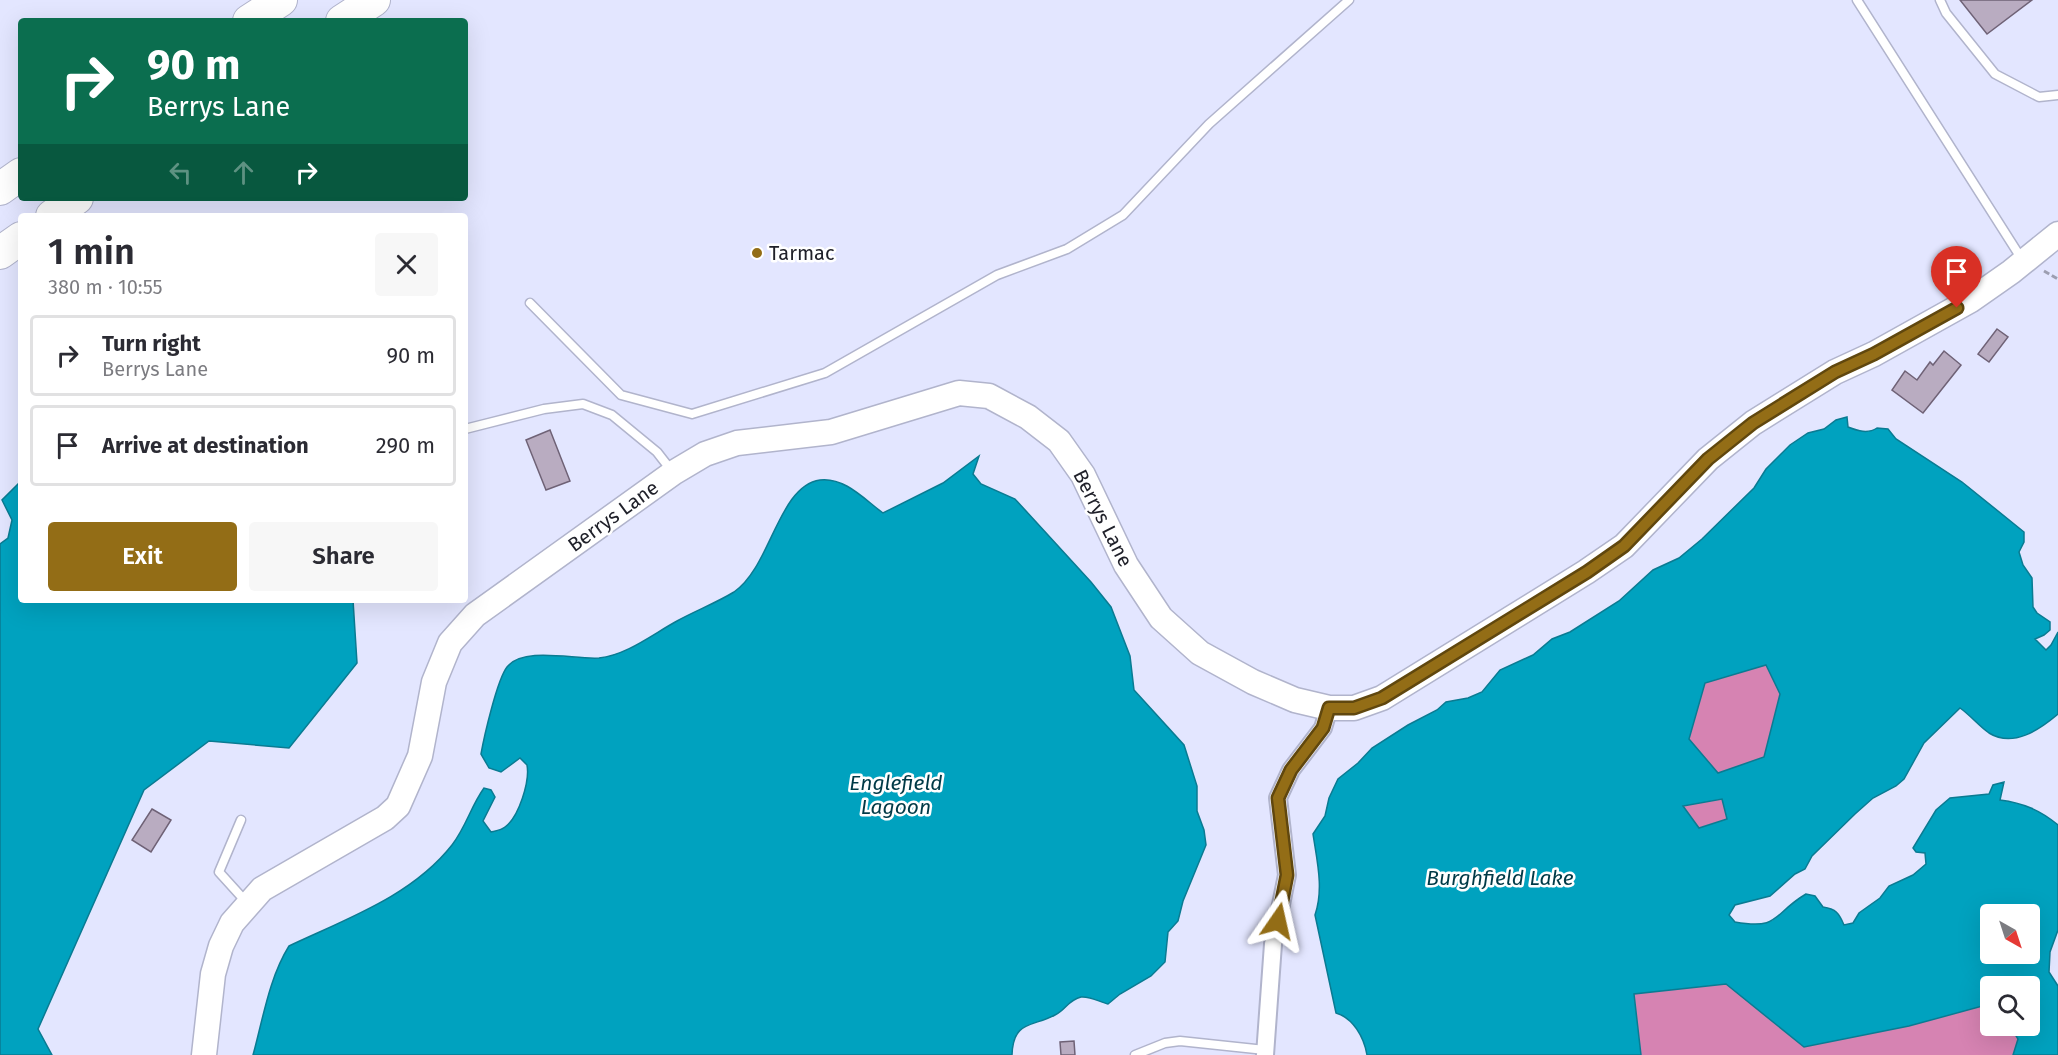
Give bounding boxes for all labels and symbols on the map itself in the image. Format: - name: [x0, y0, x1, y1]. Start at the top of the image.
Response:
- place label: Tarmac: [769, 241, 835, 265]
- marker: Tarmac: [750, 246, 764, 260]
- pin: [1931, 246, 1982, 308]
- street label: Berrys Lane: [1068, 465, 1138, 571]
- street label: Berrys Lane: [563, 475, 663, 557]
- water label: Englefield Lagoon: [849, 770, 943, 820]
- water label: Burghfield Lake: [1426, 865, 1574, 891]
- position arrow: [1246, 889, 1310, 953]
- north arrow: [1980, 904, 2040, 964]

